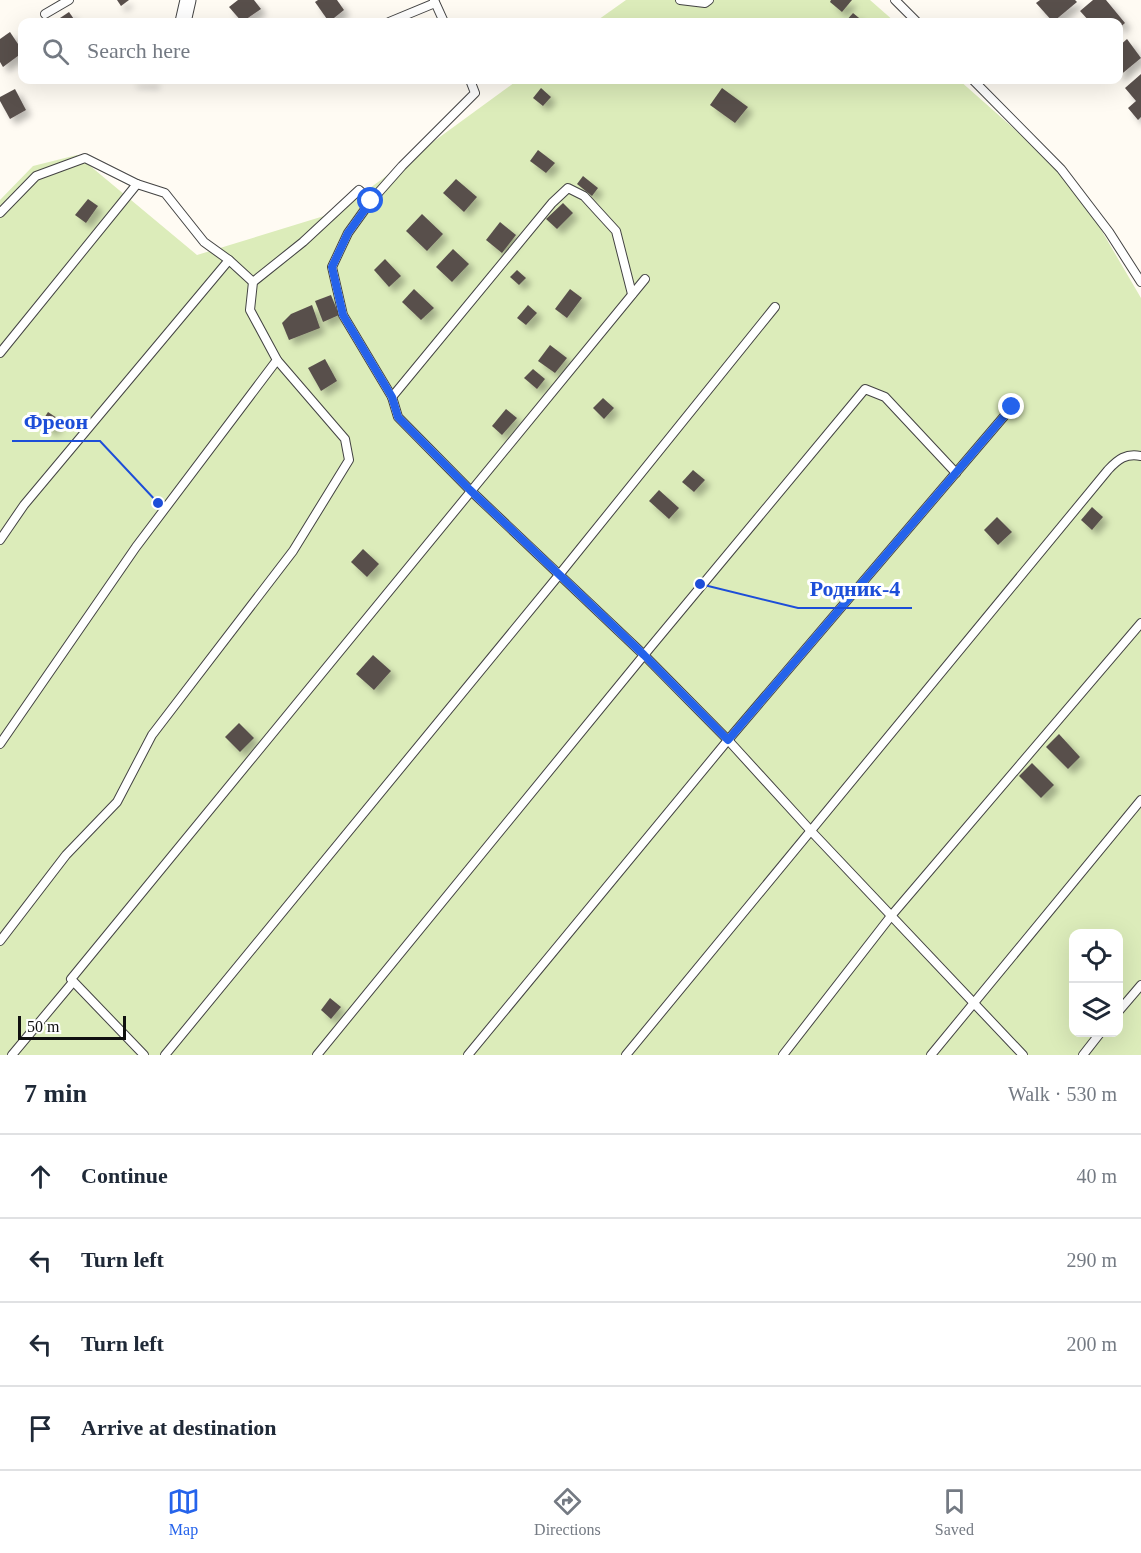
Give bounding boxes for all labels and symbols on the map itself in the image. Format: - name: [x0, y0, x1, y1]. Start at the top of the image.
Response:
- route start: [357, 187, 383, 213]
- route end: [998, 393, 1024, 419]
- callout: Фреон: [12, 401, 100, 441]
- text: Фреон: [24, 409, 89, 434]
- callout: Родник-4: [798, 568, 912, 608]
- text: Родник-4: [810, 576, 900, 601]
- scale bar: [18, 1013, 126, 1040]

